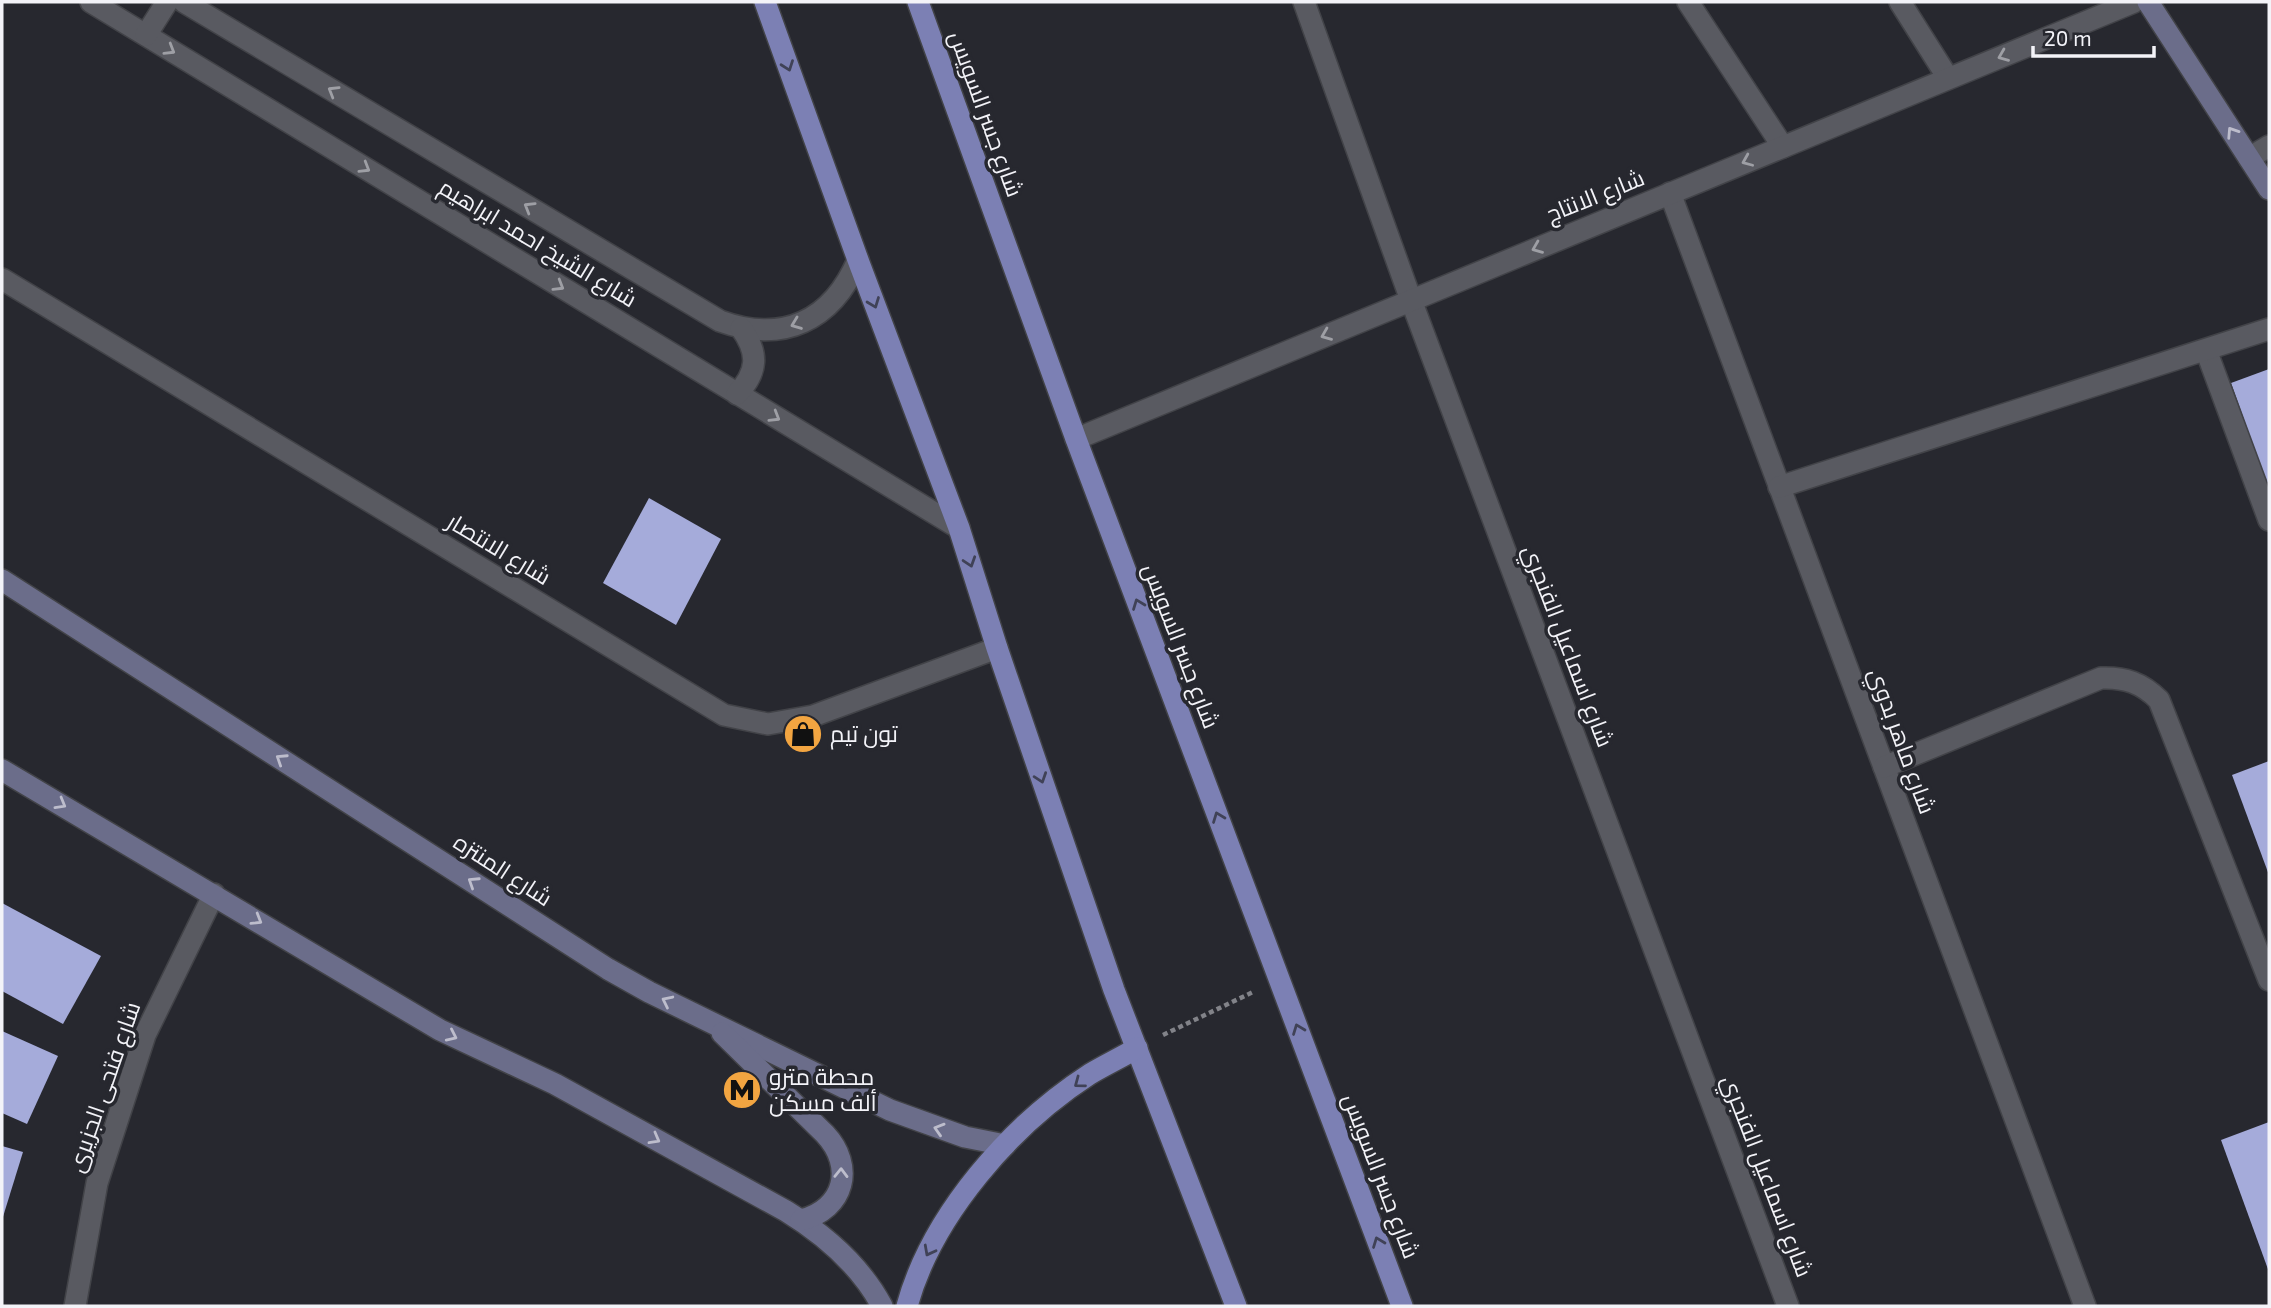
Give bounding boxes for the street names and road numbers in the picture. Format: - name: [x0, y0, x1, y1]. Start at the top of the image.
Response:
- street label: شارع جسر السويس: [941, 27, 1030, 201]
- street label: شارع الانتاج: [1541, 163, 1649, 230]
- street label: شارع الشيخ احمد ابراهيم: [433, 172, 643, 315]
- street label: شارع الانتصار: [439, 505, 556, 593]
- street label: شارع اسماعيل الفنجري: [1513, 541, 1620, 752]
- street label: شارع جسر السويس: [1135, 559, 1226, 733]
- street label: شارع ماهر بدوي: [1859, 664, 1942, 819]
- street label: شارع المنتزه: [447, 827, 558, 914]
- street label: شارع فتحى الجزيرى: [61, 998, 148, 1177]
- street label: شارع اسماعيل الفنجري: [1712, 1071, 1819, 1282]
- street label: شارع جسر السويس: [1335, 1089, 1426, 1263]

